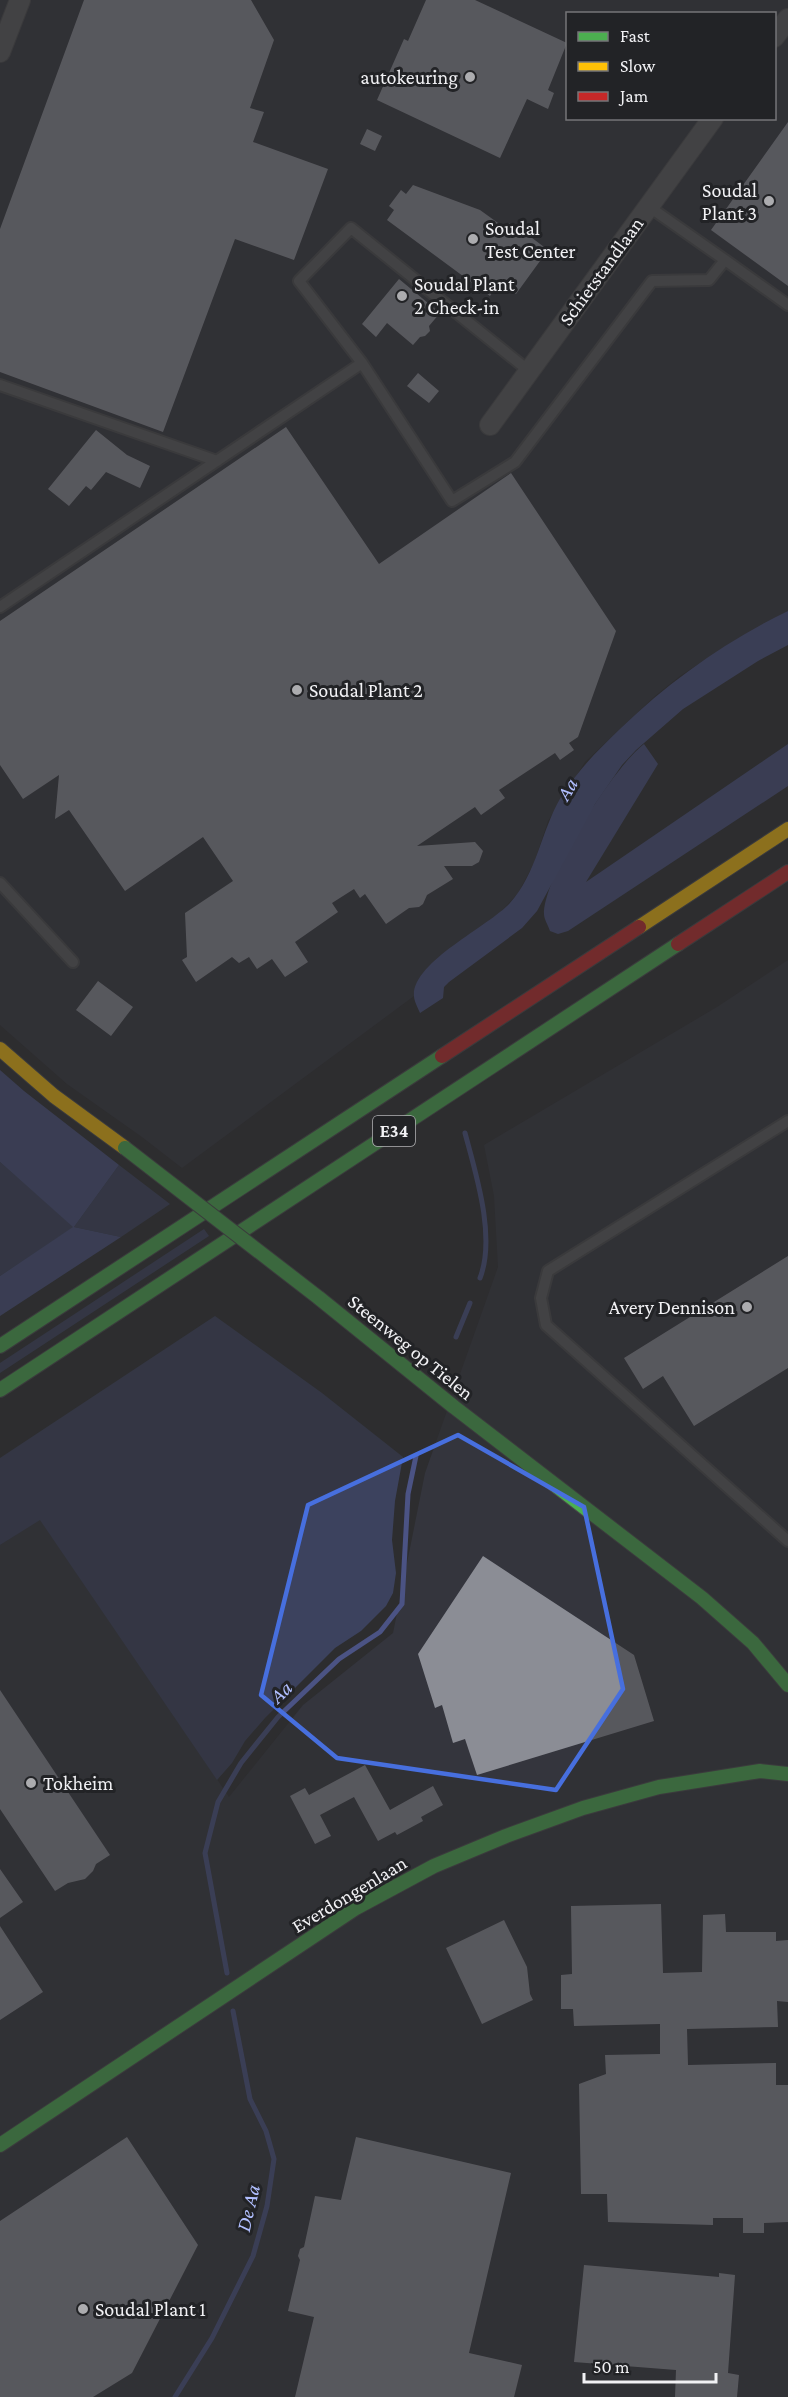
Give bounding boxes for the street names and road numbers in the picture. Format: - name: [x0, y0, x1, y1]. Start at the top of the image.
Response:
- street label: Schietstandlaan: [554, 212, 648, 329]
- road number: E34: [373, 1116, 415, 1146]
- street label: Steenweg op Tielen: [343, 1290, 478, 1405]
- street label: Everdongenlaan: [288, 1851, 411, 1938]

